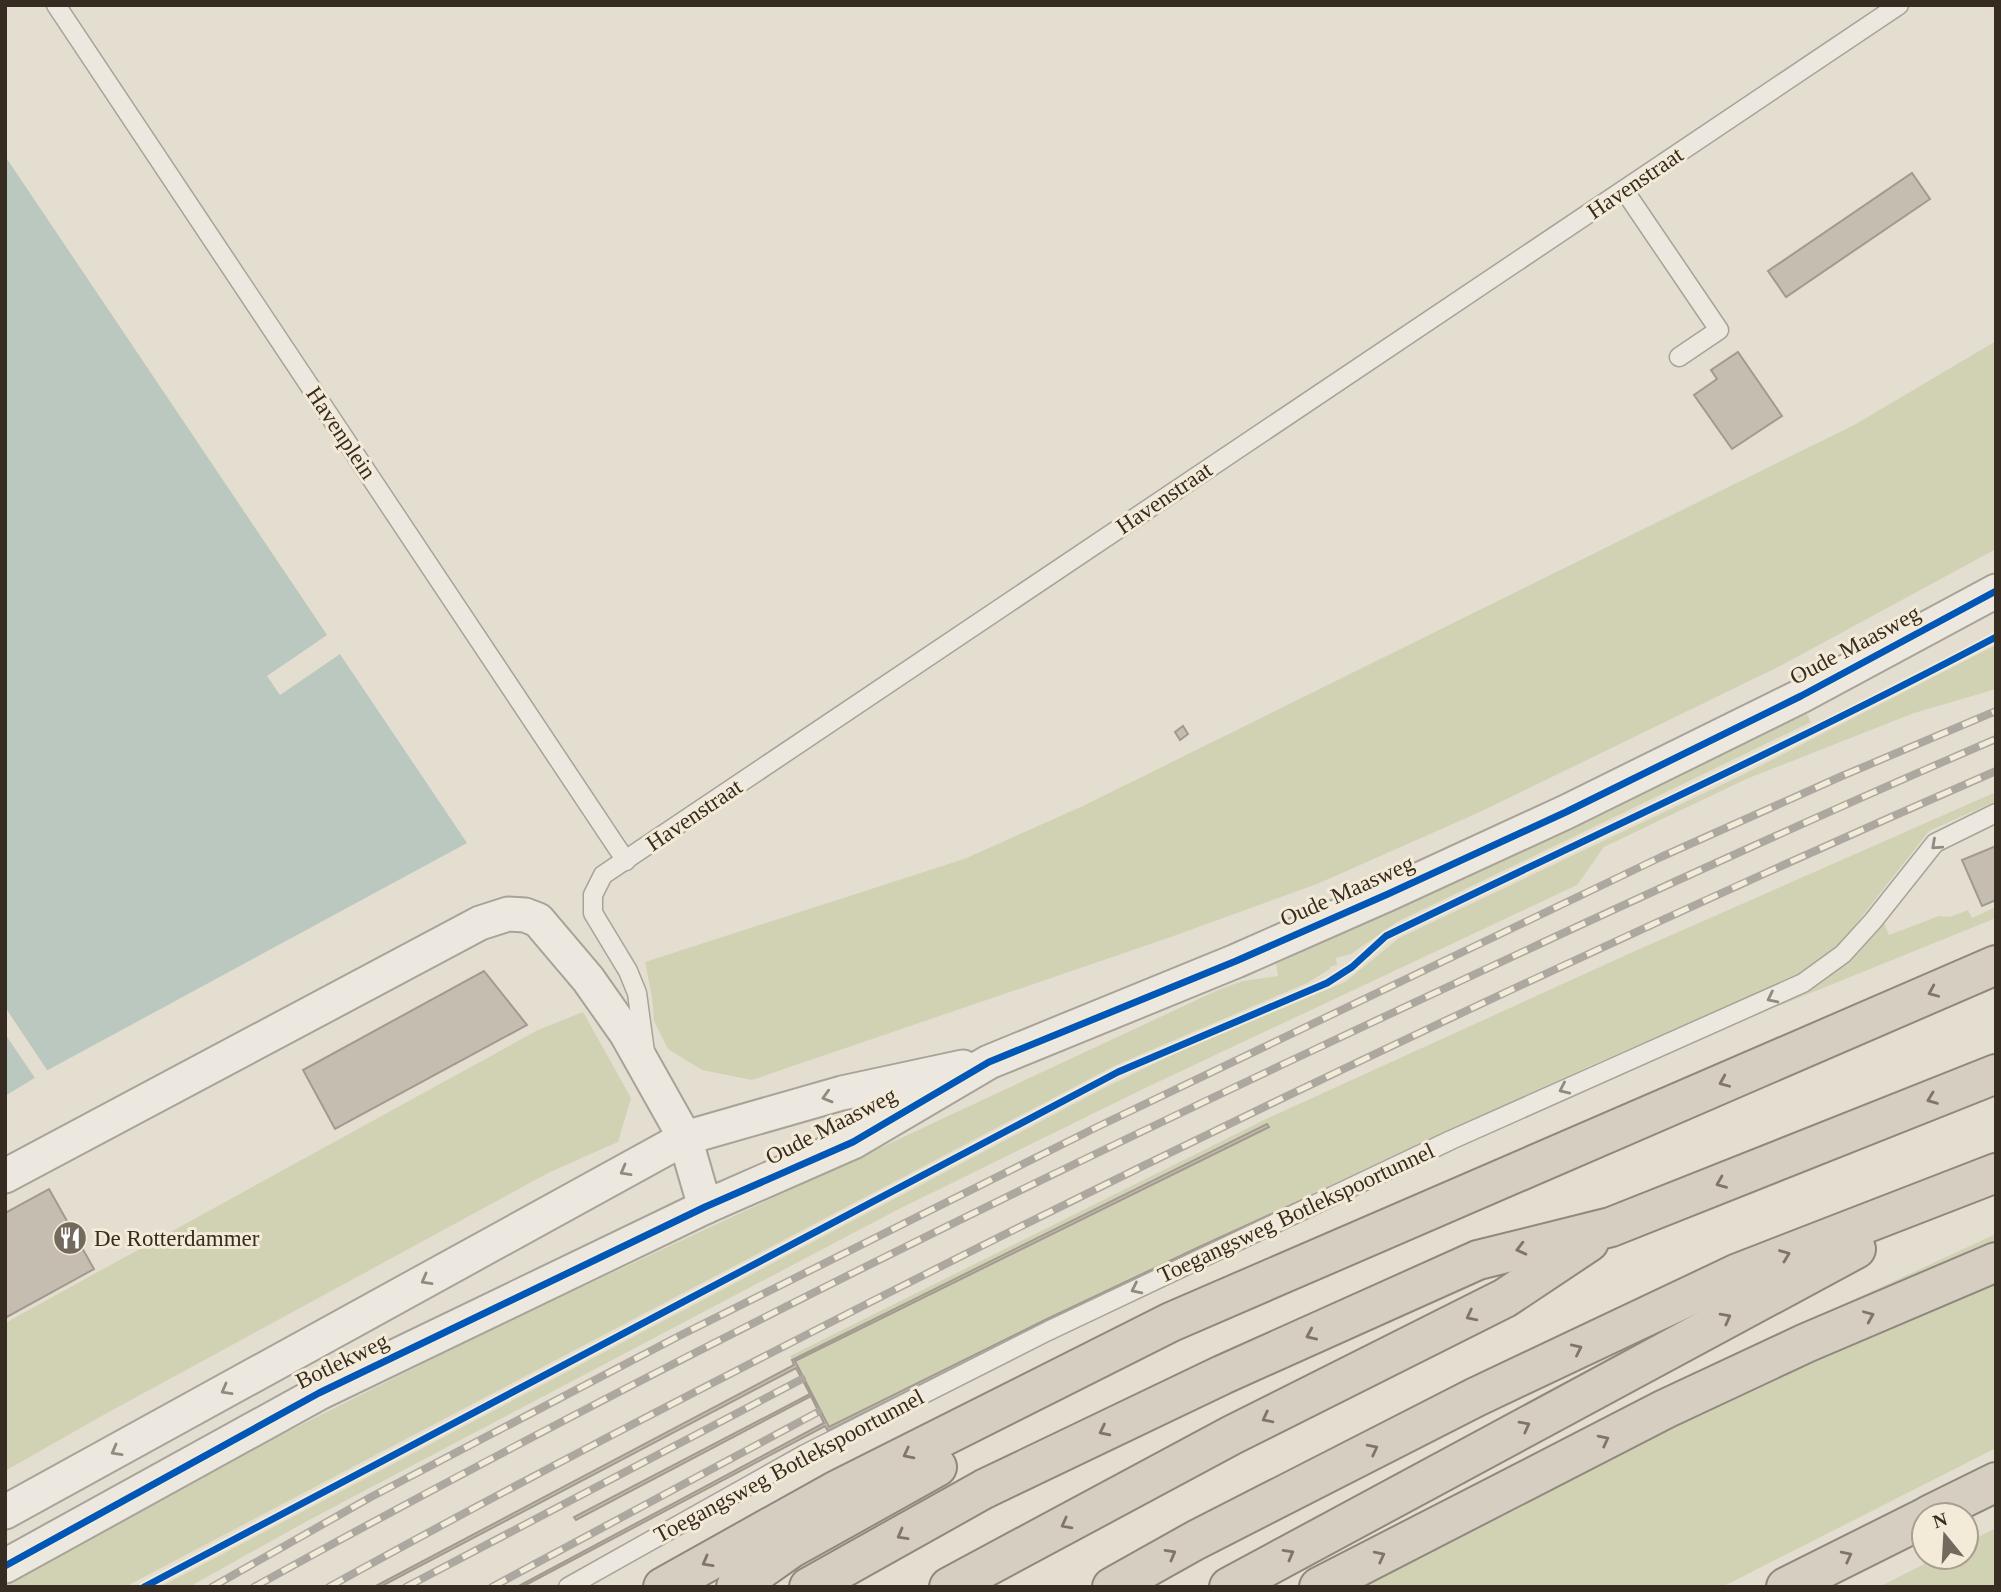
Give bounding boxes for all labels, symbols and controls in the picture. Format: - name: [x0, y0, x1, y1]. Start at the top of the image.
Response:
- street label: Havenstraat: [1582, 142, 1688, 224]
- street label: Havenplein: [301, 382, 381, 484]
- street label: Havenstraat: [1111, 457, 1217, 539]
- street label: Oude Maasweg: [1786, 600, 1925, 690]
- street label: Havenstraat: [641, 774, 747, 856]
- one-way arrow: [1931, 837, 1944, 849]
- street label: Oude Maasweg: [1276, 850, 1418, 932]
- one-way arrow: [1928, 984, 1940, 998]
- one-way arrow: [1767, 990, 1779, 1004]
- one-way arrow: [1719, 1074, 1731, 1088]
- one-way arrow: [1559, 1081, 1571, 1095]
- street label: Oude Maasweg: [761, 1082, 901, 1170]
- one-way arrow: [821, 1089, 833, 1104]
- one-way arrow: [1927, 1091, 1939, 1105]
- street label: Toegangsweg Botlekspoortunnel: [1154, 1138, 1438, 1288]
- one-way arrow: [620, 1163, 633, 1176]
- one-way arrow: [1715, 1175, 1727, 1189]
- restaurant icon: De Rotterdammer: [51, 1219, 89, 1257]
- place label: De Rotterdammer: [94, 1226, 260, 1251]
- one-way arrow: [1515, 1241, 1527, 1255]
- one-way arrow: [1778, 1249, 1790, 1263]
- one-way arrow: [421, 1272, 433, 1285]
- one-way arrow: [1131, 1280, 1143, 1294]
- one-way arrow: [1465, 1307, 1478, 1321]
- one-way arrow: [1862, 1310, 1874, 1324]
- one-way arrow: [1719, 1313, 1731, 1327]
- one-way arrow: [1305, 1327, 1318, 1341]
- street label: Botlekweg: [292, 1328, 393, 1394]
- one-way arrow: [1570, 1343, 1583, 1357]
- one-way arrow: [221, 1381, 234, 1395]
- street label: Toegangsweg Botlekspoortunnel: [650, 1384, 928, 1548]
- one-way arrow: [1262, 1409, 1274, 1423]
- one-way arrow: [1518, 1420, 1531, 1434]
- one-way arrow: [1099, 1423, 1112, 1437]
- one-way arrow: [1597, 1435, 1609, 1449]
- one-way arrow: [111, 1443, 123, 1456]
- one-way arrow: [1366, 1444, 1378, 1458]
- one-way arrow: [903, 1446, 915, 1460]
- north arrow: [1910, 1501, 1980, 1571]
- text: N: [1930, 1508, 1950, 1532]
- one-way arrow: [1061, 1516, 1073, 1529]
- one-way arrow: [897, 1527, 909, 1540]
- one-way arrow: [1164, 1548, 1176, 1562]
- one-way arrow: [1282, 1548, 1294, 1562]
- one-way arrow: [1373, 1550, 1385, 1564]
- one-way arrow: [1840, 1551, 1852, 1565]
- one-way arrow: [702, 1554, 715, 1567]

